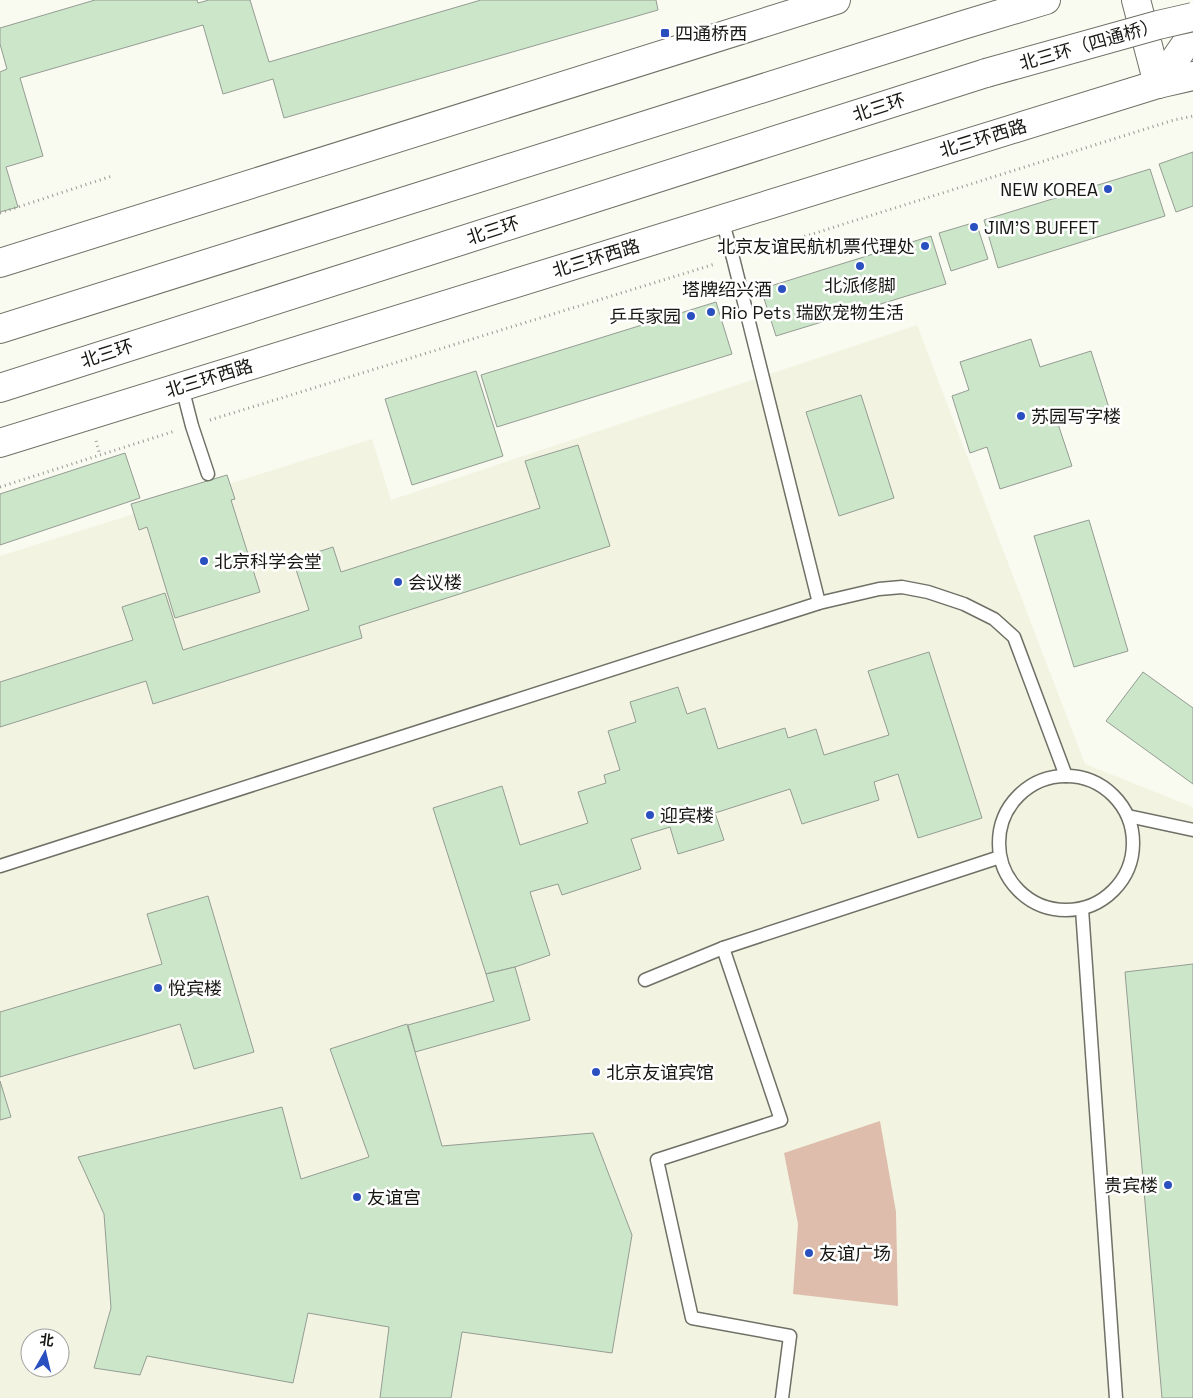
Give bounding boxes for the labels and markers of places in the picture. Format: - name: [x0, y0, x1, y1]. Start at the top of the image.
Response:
- place label: 四通桥西: [675, 22, 747, 45]
- marker: 四通桥西: [659, 27, 671, 39]
- place label: NEW KOREA: [1000, 178, 1098, 201]
- marker: NEW KOREA: [1102, 183, 1114, 195]
- place label: JIM'S BUFFET: [984, 216, 1099, 239]
- marker: JIM'S BUFFET: [968, 221, 980, 233]
- place label: 北京友谊民航机票代理处: [717, 235, 915, 258]
- marker: 北京友谊民航机票代理处: [919, 240, 931, 252]
- marker: 北派修脚: [854, 260, 866, 272]
- place label: 北派修脚: [824, 274, 896, 297]
- place label: 塔牌绍兴酒: [682, 278, 772, 301]
- marker: 塔牌绍兴酒: [776, 283, 788, 295]
- place label: Rio Pets 瑞欧宠物生活: [721, 301, 904, 324]
- place label: 乒乓家园: [609, 305, 681, 328]
- marker: Rio Pets 瑞欧宠物生活: [705, 306, 717, 318]
- marker: 乒乓家园: [685, 310, 697, 322]
- place label: 苏园写字楼: [1031, 405, 1121, 428]
- marker: 苏园写字楼: [1015, 410, 1027, 422]
- place label: 北京科学会堂: [214, 550, 322, 573]
- marker: 北京科学会堂: [198, 555, 210, 567]
- place label: 会议楼: [408, 571, 462, 594]
- marker: 会议楼: [392, 576, 404, 588]
- place label: 迎宾楼: [660, 804, 714, 827]
- marker: 迎宾楼: [644, 809, 656, 821]
- place label: 悅宾楼: [168, 977, 222, 1000]
- marker: 悅宾楼: [152, 982, 164, 994]
- place label: 北京友谊宾馆: [606, 1061, 714, 1084]
- marker: 北京友谊宾馆: [590, 1066, 602, 1078]
- place label: 贵宾楼: [1104, 1174, 1158, 1197]
- marker: 贵宾楼: [1162, 1179, 1174, 1191]
- place label: 友谊宫: [367, 1186, 421, 1209]
- marker: 友谊宫: [351, 1191, 363, 1203]
- place label: 友谊广场: [819, 1242, 891, 1265]
- marker: 友谊广场: [803, 1247, 815, 1259]

